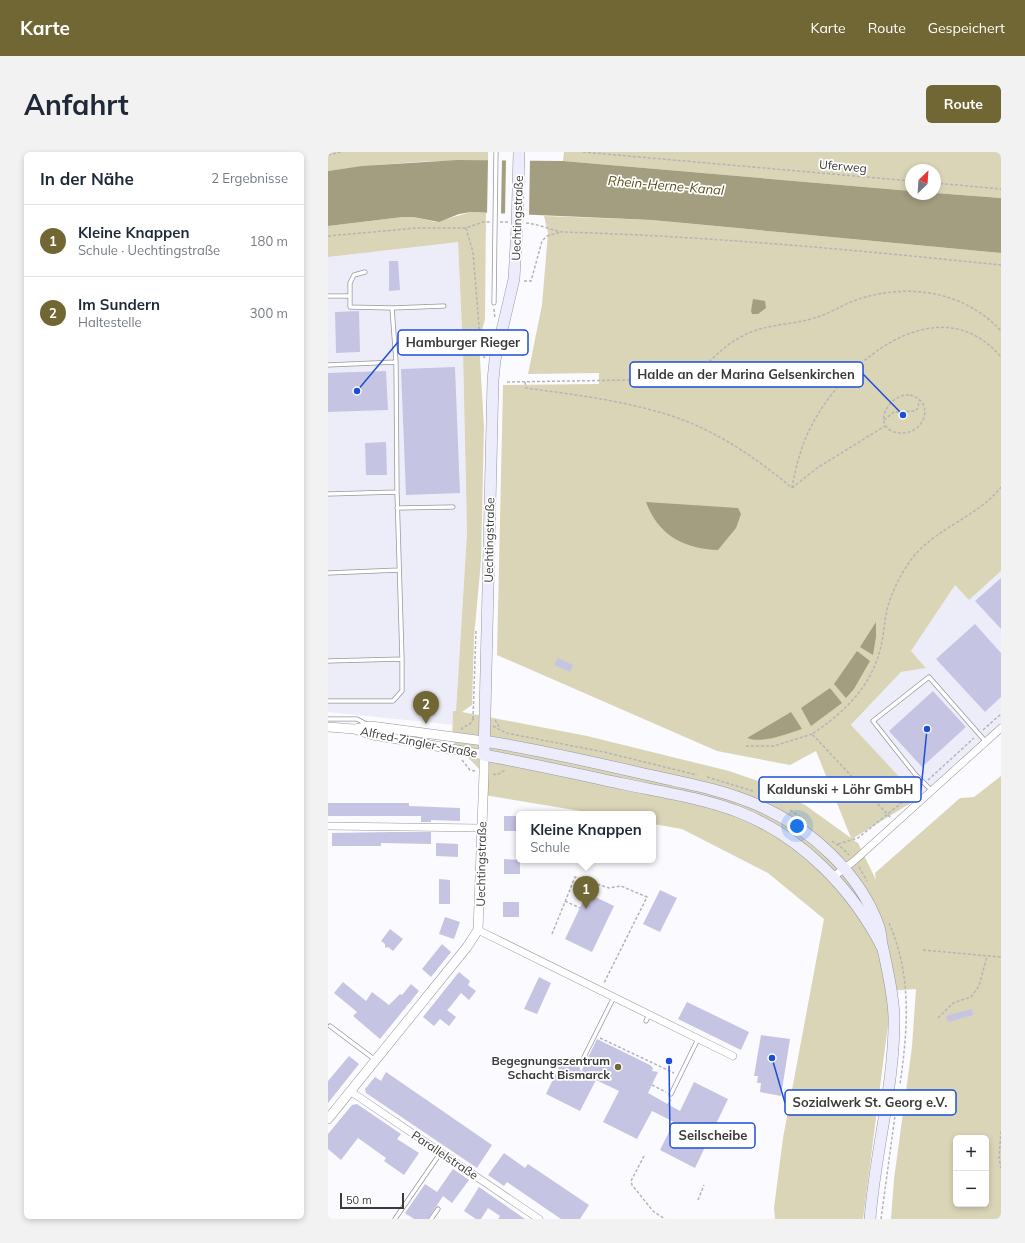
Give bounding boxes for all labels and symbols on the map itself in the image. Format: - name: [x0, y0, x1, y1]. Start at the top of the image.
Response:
- street label: Uferweg: [818, 156, 868, 176]
- north arrow: [905, 164, 941, 200]
- water label: Rhein-Herne-Kanal: [607, 172, 726, 198]
- street label: Uechtingstraße: [508, 175, 526, 261]
- callout: Hamburger Rieger: [398, 330, 528, 355]
- text: Hamburger Rieger: [406, 334, 521, 350]
- callout: Halde an der Marina Gelsenkirchen: [630, 362, 863, 387]
- text: Halde an der Marina Gelsenkirchen: [637, 366, 855, 382]
- street label: Uechtingstraße: [481, 497, 497, 583]
- pin: 2: [413, 691, 439, 724]
- street label: Alfred-Zingler-Straße: [359, 723, 479, 761]
- callout: Kaldunski + Löhr GmbH: [759, 777, 921, 802]
- text: Kaldunski + Löhr GmbH: [767, 781, 913, 797]
- your location: [787, 816, 807, 836]
- street label: Uechtingstraße: [473, 821, 489, 907]
- pin: 1: [573, 876, 599, 909]
- place label: Begegnungszentrum Schacht Bismarck: [491, 1053, 610, 1082]
- marker: Begegnungszentrum Schacht Bismarck: [613, 1062, 623, 1072]
- callout: Sozialwerk St. Georg e.V.: [785, 1090, 956, 1115]
- text: Sozialwerk St. Georg e.V.: [793, 1094, 947, 1110]
- callout: Seilscheibe: [670, 1123, 755, 1148]
- street label: Parallelstraße: [409, 1127, 481, 1183]
- text: Seilscheibe: [679, 1127, 747, 1143]
- scale bar: [340, 1191, 404, 1210]

